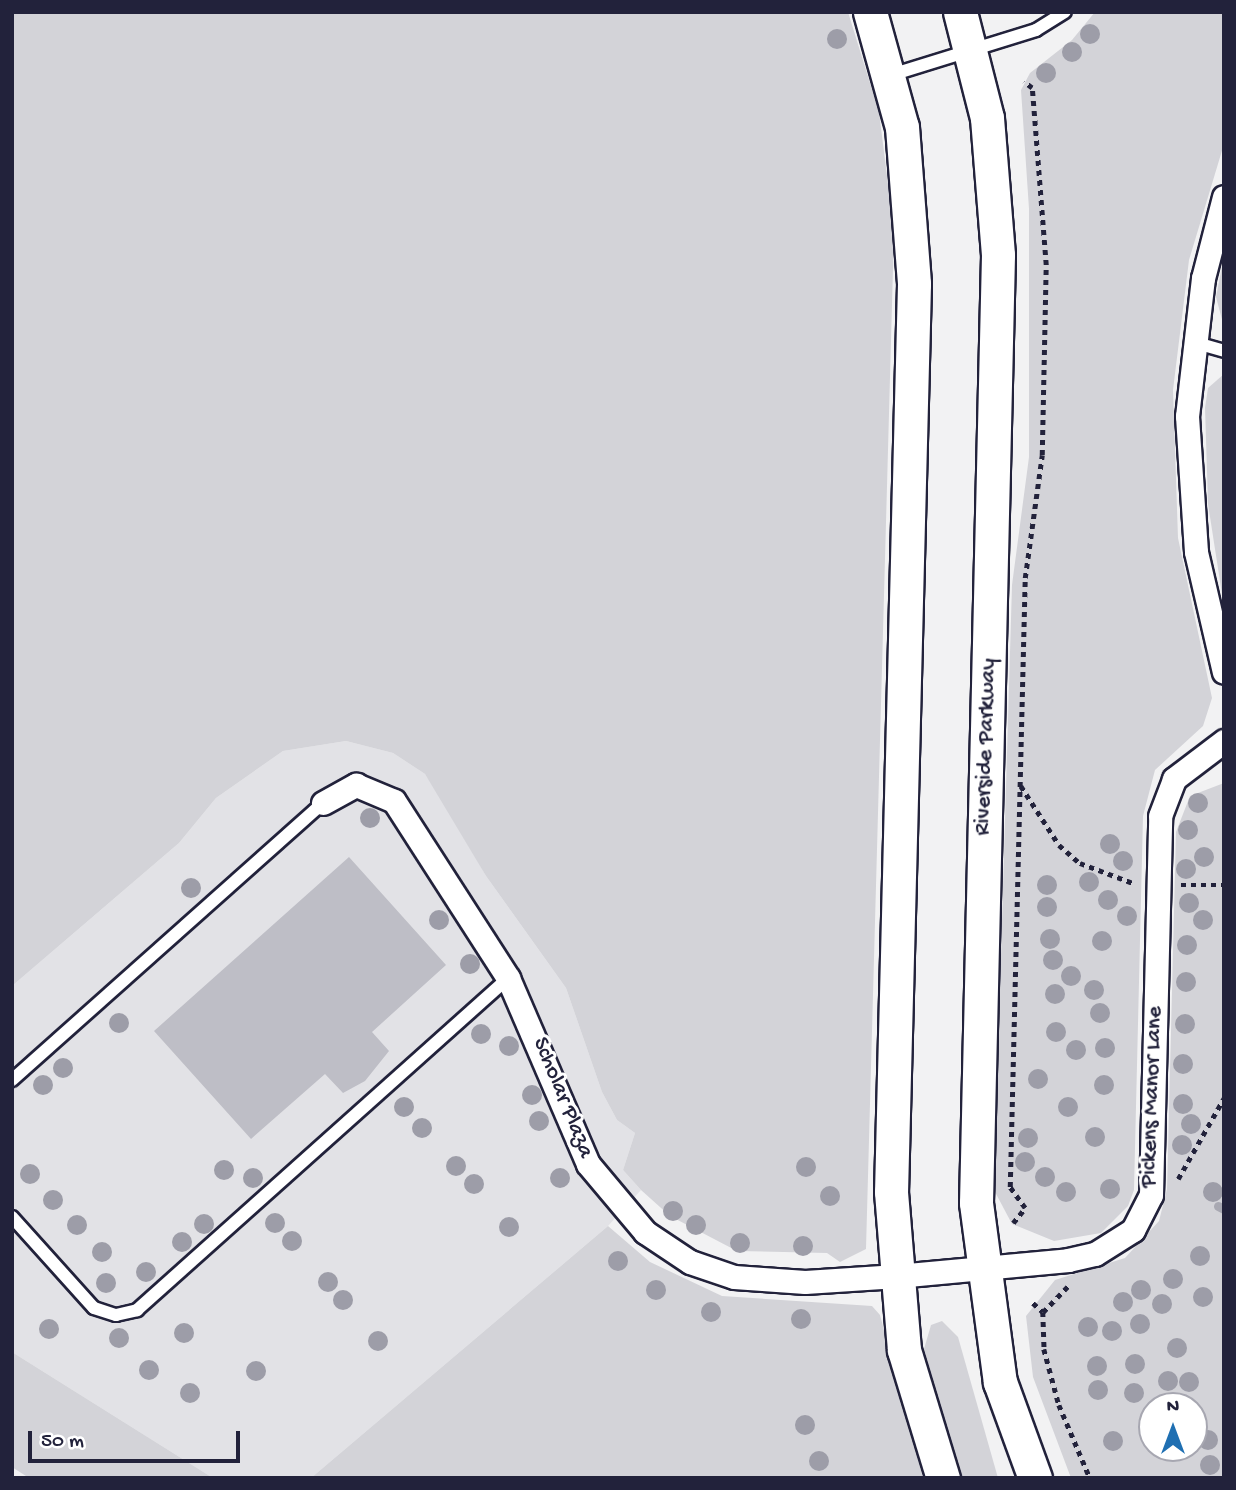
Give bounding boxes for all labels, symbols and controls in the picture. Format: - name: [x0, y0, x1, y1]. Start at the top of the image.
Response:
- street label: Riverside Parkway: [970, 658, 1004, 836]
- street label: Pickens Manor Lane: [1136, 1006, 1170, 1188]
- street label: Scholar Plaza: [525, 1034, 599, 1162]
- north arrow: [1138, 1392, 1208, 1462]
- text: N: [1167, 1396, 1179, 1419]
- scale bar: [32, 1416, 243, 1460]
- text: 50 m: [41, 1430, 84, 1455]

